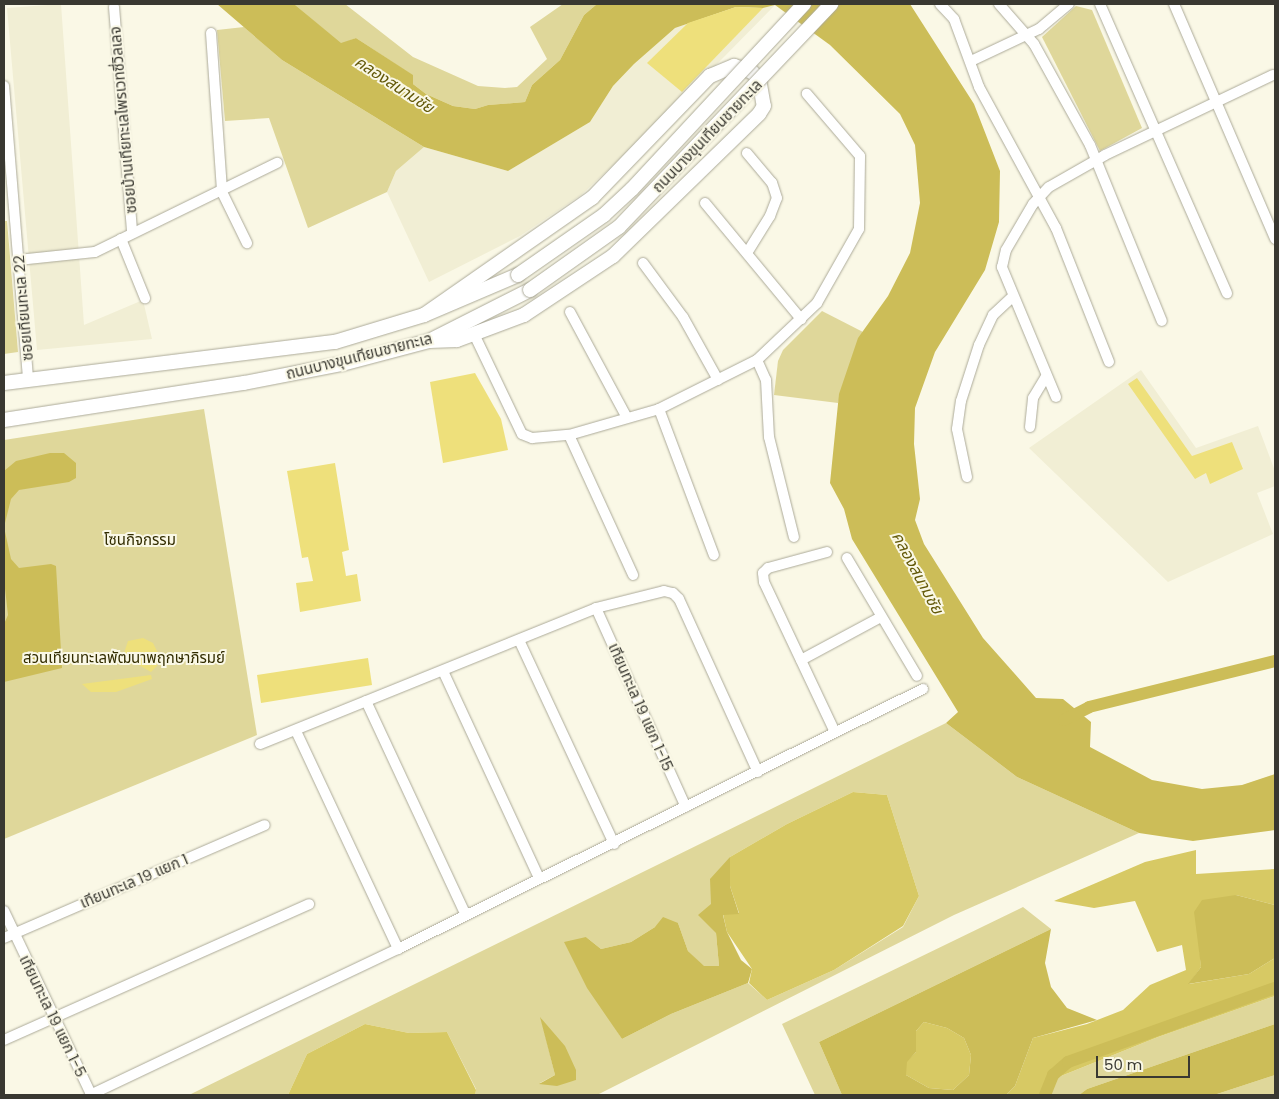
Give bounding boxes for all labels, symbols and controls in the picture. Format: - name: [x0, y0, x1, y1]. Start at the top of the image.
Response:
- street label: ซอยบ้านเทียทะเลไพรเวทซี่วิลเลจ: [106, 26, 140, 214]
- water label: คลองสนามชัย: [351, 52, 437, 118]
- street label: ถนนบางขุนเทียนชายทะเล: [648, 76, 766, 196]
- street label: ซอยเทียนทะเล 22: [9, 255, 37, 361]
- street label: ถนนบางขุนเทียนชายทะเล: [284, 329, 434, 383]
- water label: คลองสนามชัย: [887, 529, 947, 617]
- park label: โซนกิจกรรม: [104, 531, 176, 549]
- street label: เทียนทะเล 19 แยก 1-15: [605, 640, 677, 774]
- park label: สวนเทียนทะเลพัฒนาพฤกษาภิรมย์: [23, 649, 225, 667]
- street label: เทียนทะเล 19 แยก 1: [77, 850, 191, 912]
- street label: เทียนทะเล 19 แยก 1-5: [16, 952, 90, 1080]
- scale bar: [1099, 1046, 1193, 1078]
- text: 50 m: [1104, 1054, 1142, 1075]

